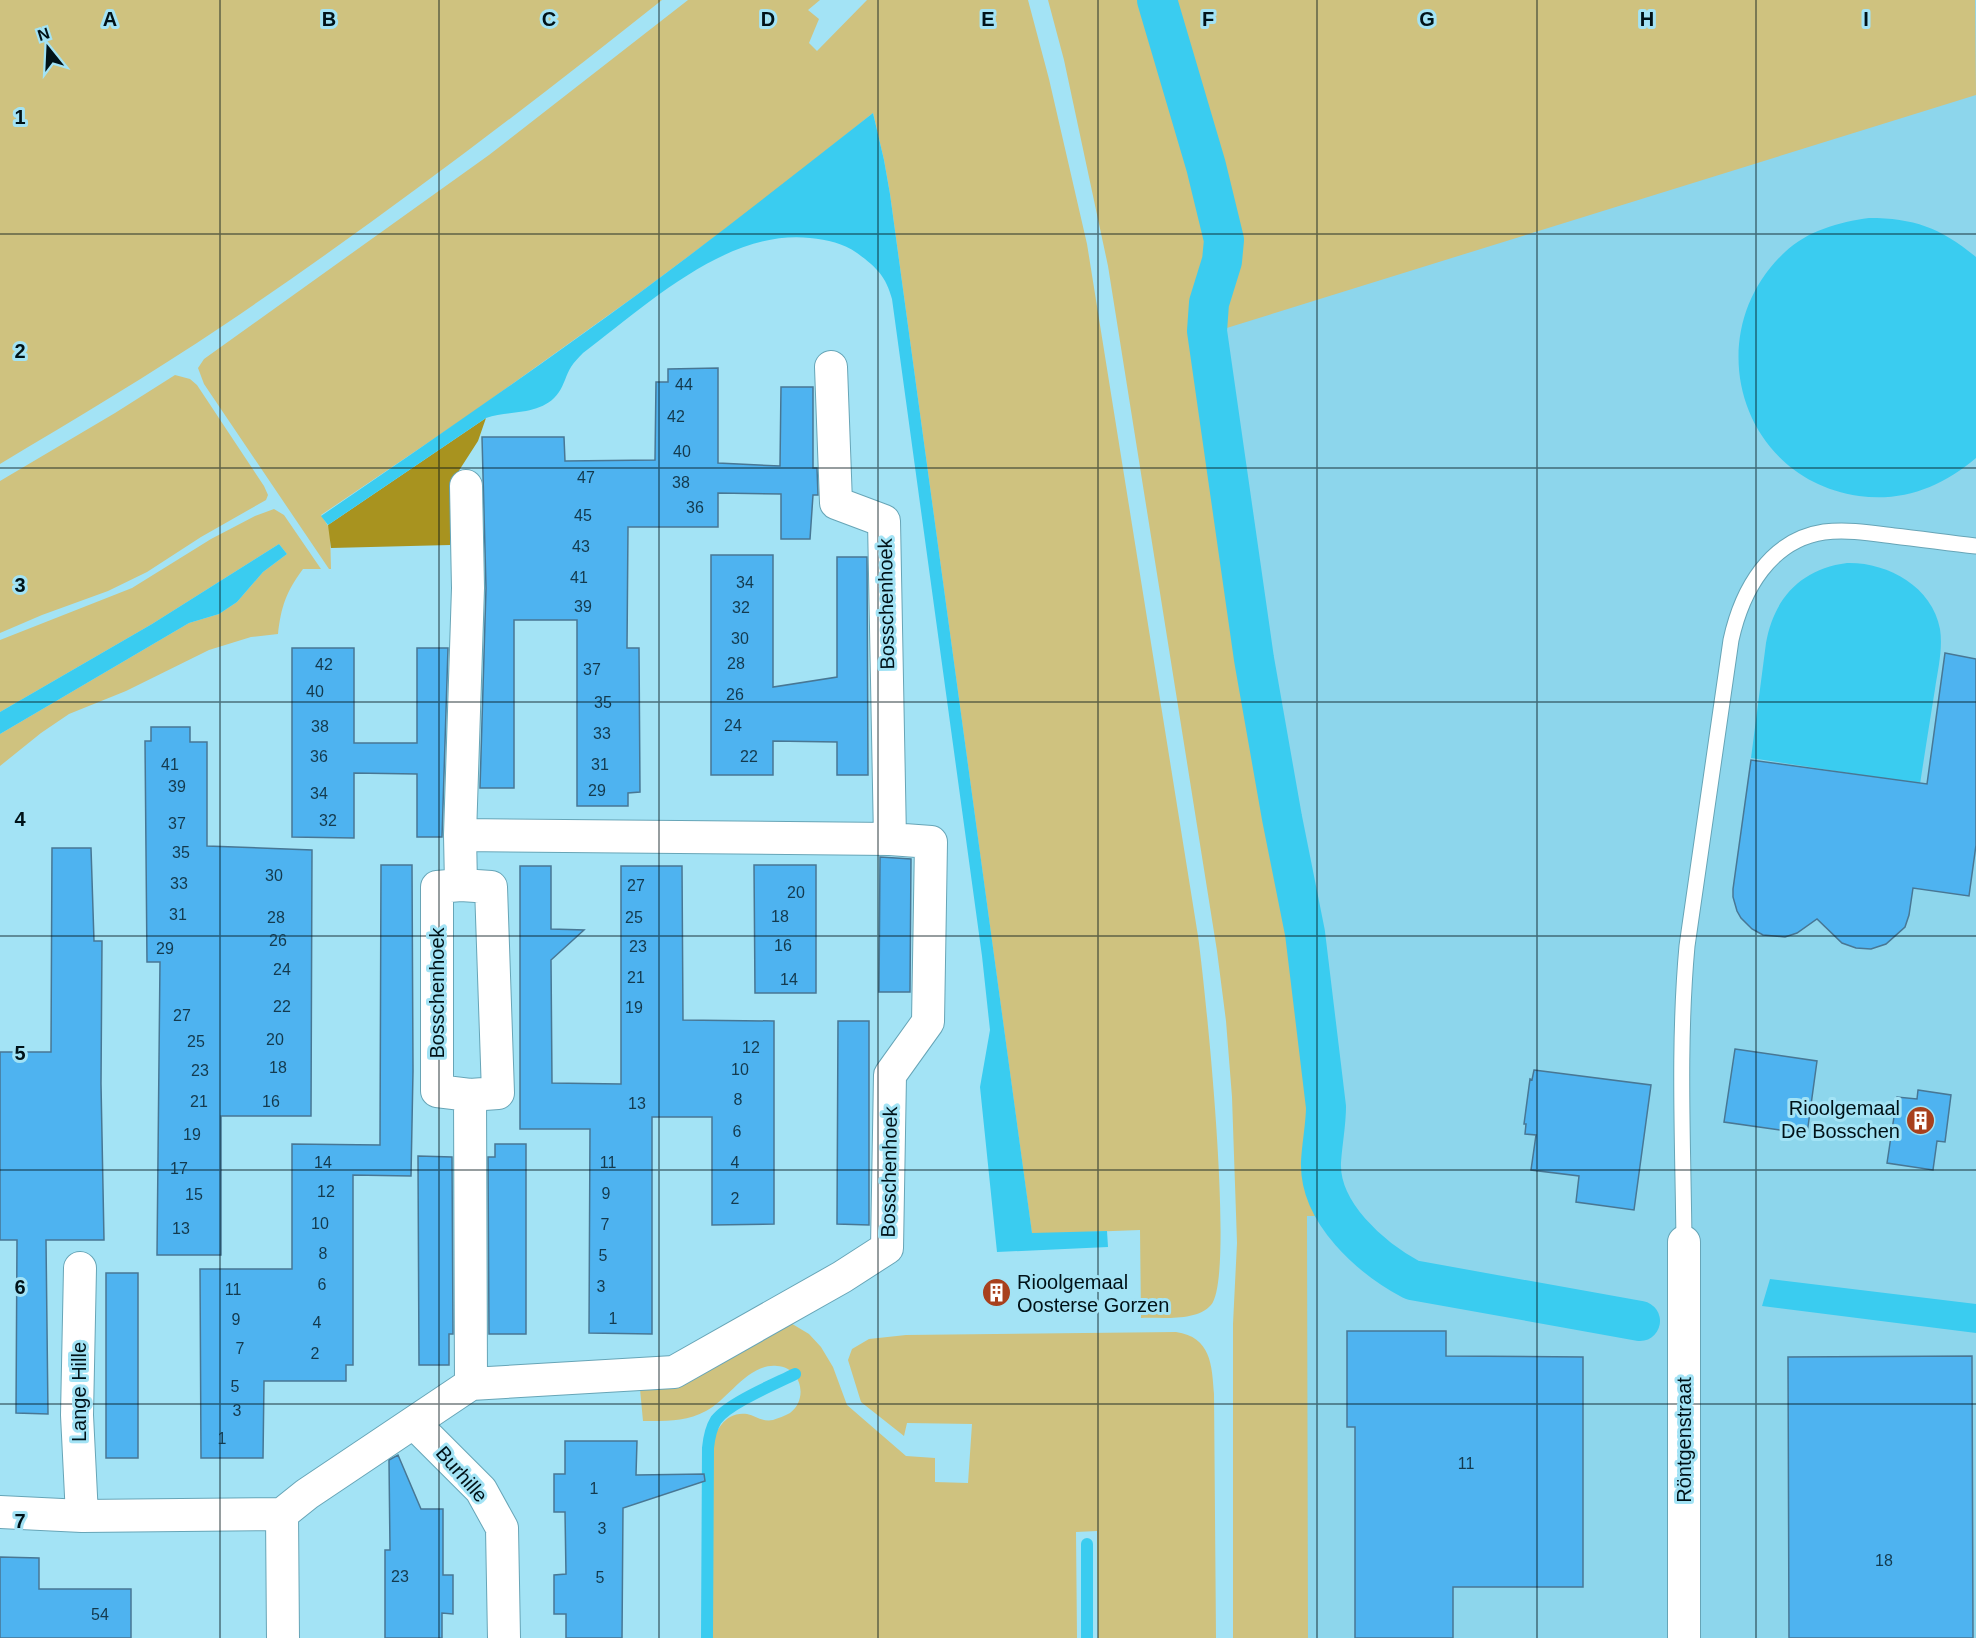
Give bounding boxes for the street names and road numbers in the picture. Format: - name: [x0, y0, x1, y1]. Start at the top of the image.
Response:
- street label: Bosschenhoek: [874, 537, 898, 670]
- street label: Bosschenhoek: [426, 926, 448, 1059]
- street label: Bosschenhoek: [877, 1105, 901, 1238]
- street label: Lange Hille: [68, 1342, 90, 1442]
- street label: Röntgenstraat: [1673, 1377, 1695, 1503]
- street label: Burhille: [432, 1442, 492, 1506]

